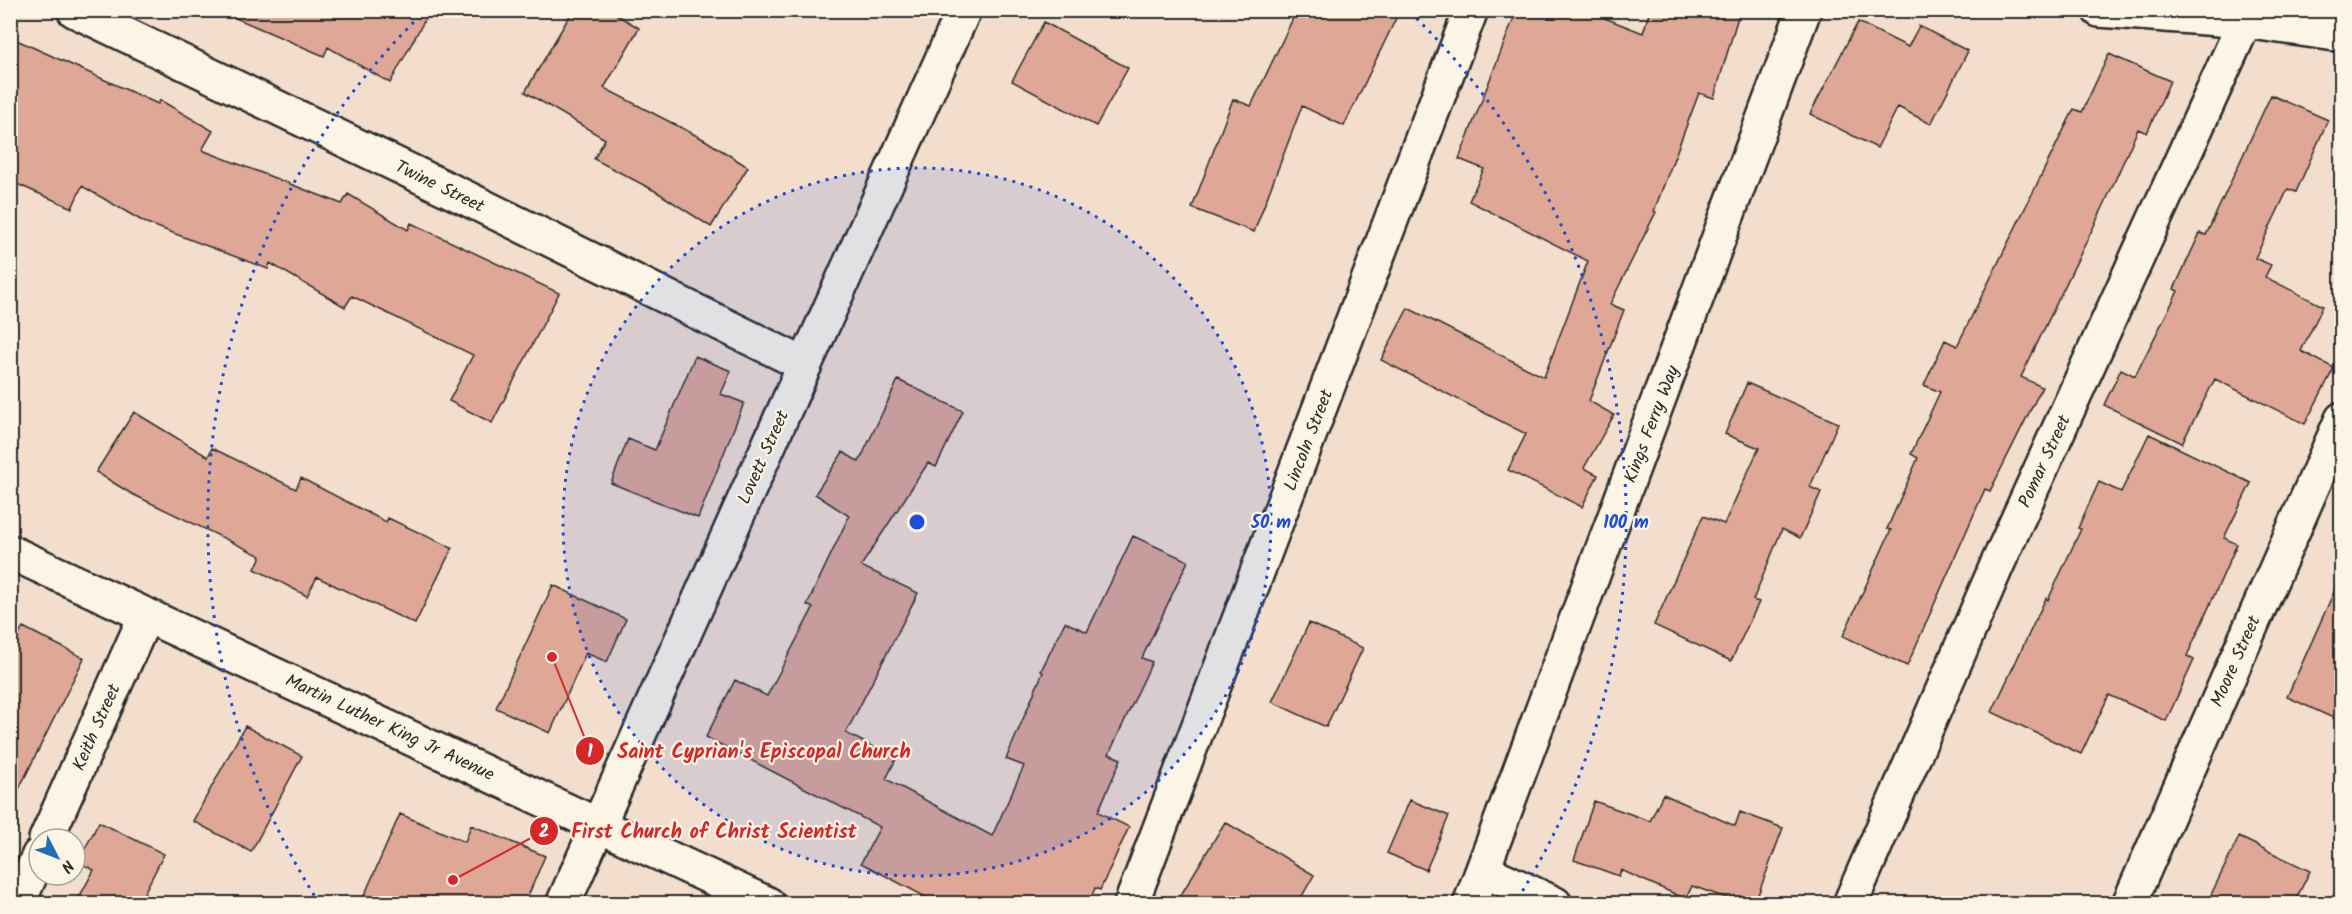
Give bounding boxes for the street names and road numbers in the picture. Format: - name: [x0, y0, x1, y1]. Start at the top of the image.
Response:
- street label: Twine Street: [390, 153, 490, 222]
- street label: Kings Ferry Way: [1617, 361, 1688, 488]
- street label: Lincoln Street: [1277, 385, 1342, 496]
- street label: Lovett Street: [731, 405, 798, 509]
- street label: Pomar Street: [2011, 409, 2080, 513]
- street label: Moore Street: [2203, 610, 2270, 712]
- street label: Martin Luther King Jr Avenue: [280, 667, 499, 790]
- street label: Keith Street: [65, 679, 130, 776]

